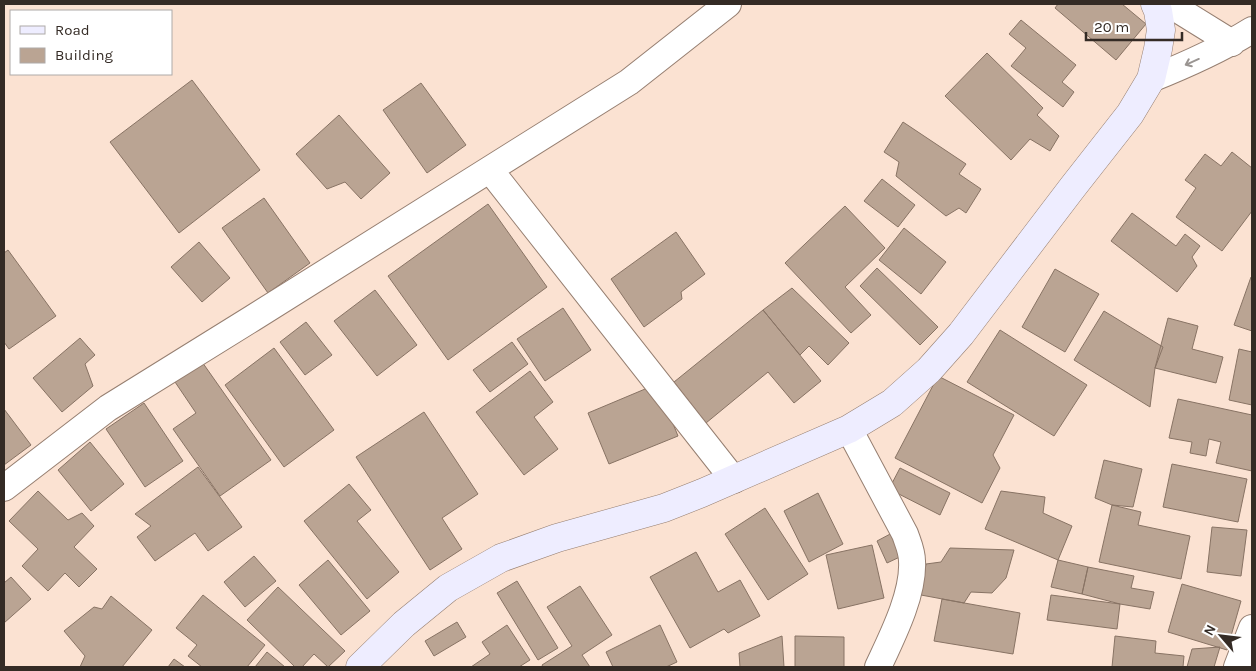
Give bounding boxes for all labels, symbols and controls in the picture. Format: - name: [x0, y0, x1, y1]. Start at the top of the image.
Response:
- legend: [10, 10, 172, 75]
- scale bar: [1086, 10, 1182, 42]
- text: 20 m: [1094, 18, 1129, 36]
- text: Road: [55, 21, 90, 39]
- text: Building: [55, 46, 113, 64]
- one-way arrow: [1185, 58, 1200, 67]
- north arrow: [1196, 611, 1246, 661]
- text: N: [1200, 622, 1220, 639]

